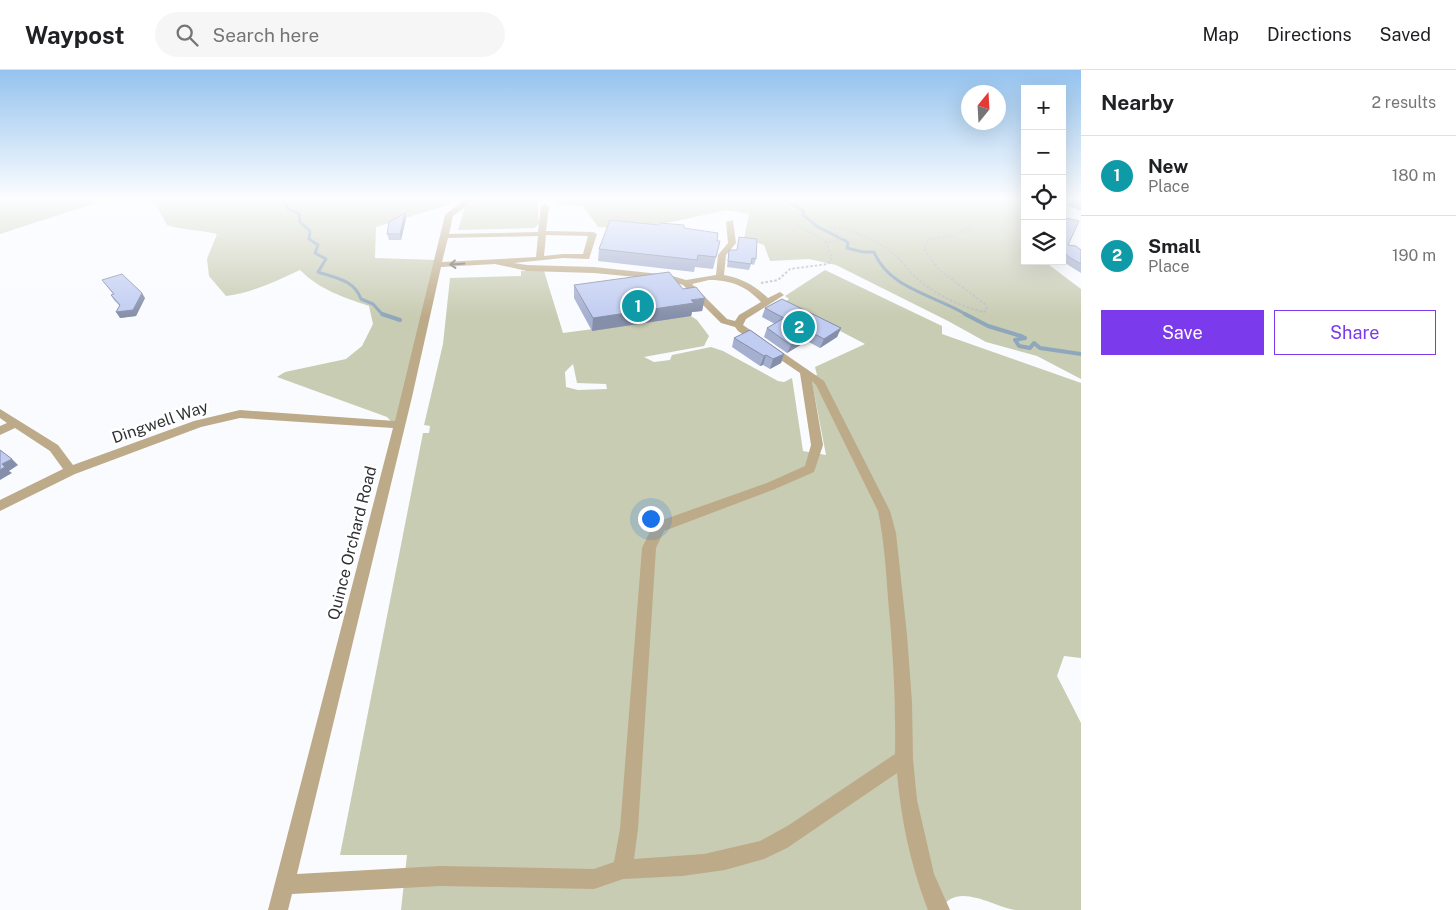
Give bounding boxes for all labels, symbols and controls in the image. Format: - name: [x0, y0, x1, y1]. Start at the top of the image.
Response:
- search box: [155, 12, 505, 57]
- text: Waypost: [25, 21, 125, 49]
- icon: search: [173, 21, 201, 49]
- text: Search here: [213, 24, 319, 46]
- text: Map: [1202, 24, 1239, 45]
- text: Directions: [1267, 24, 1352, 45]
- text: Saved: [1380, 24, 1431, 45]
- north arrow: [961, 85, 1006, 130]
- map controls: [1021, 85, 1066, 265]
- button: +: [1021, 85, 1066, 130]
- text: Nearby: [1101, 90, 1174, 115]
- text: 2 results: [1371, 93, 1436, 112]
- button: −: [1021, 130, 1066, 175]
- text: New: [1148, 155, 1188, 177]
- text: 1: [1114, 166, 1120, 185]
- text: 180 m: [1392, 166, 1436, 185]
- button: locate: [1021, 175, 1066, 220]
- text: Place: [1148, 177, 1190, 196]
- button: layers: [1021, 220, 1066, 265]
- text: Small: [1148, 235, 1201, 257]
- text: 2: [1112, 246, 1122, 265]
- text: 190 m: [1392, 246, 1436, 265]
- text: Place: [1148, 257, 1190, 276]
- one-way arrow: [449, 260, 465, 269]
- pin: 1: [622, 287, 654, 325]
- pin: 2: [783, 308, 815, 346]
- button: Save: [1101, 310, 1264, 355]
- button: Share: [1274, 310, 1436, 355]
- street label: Dingwell Way: [109, 397, 211, 447]
- street label: Quince Orchard Road: [324, 464, 380, 622]
- your location: [638, 506, 664, 532]

